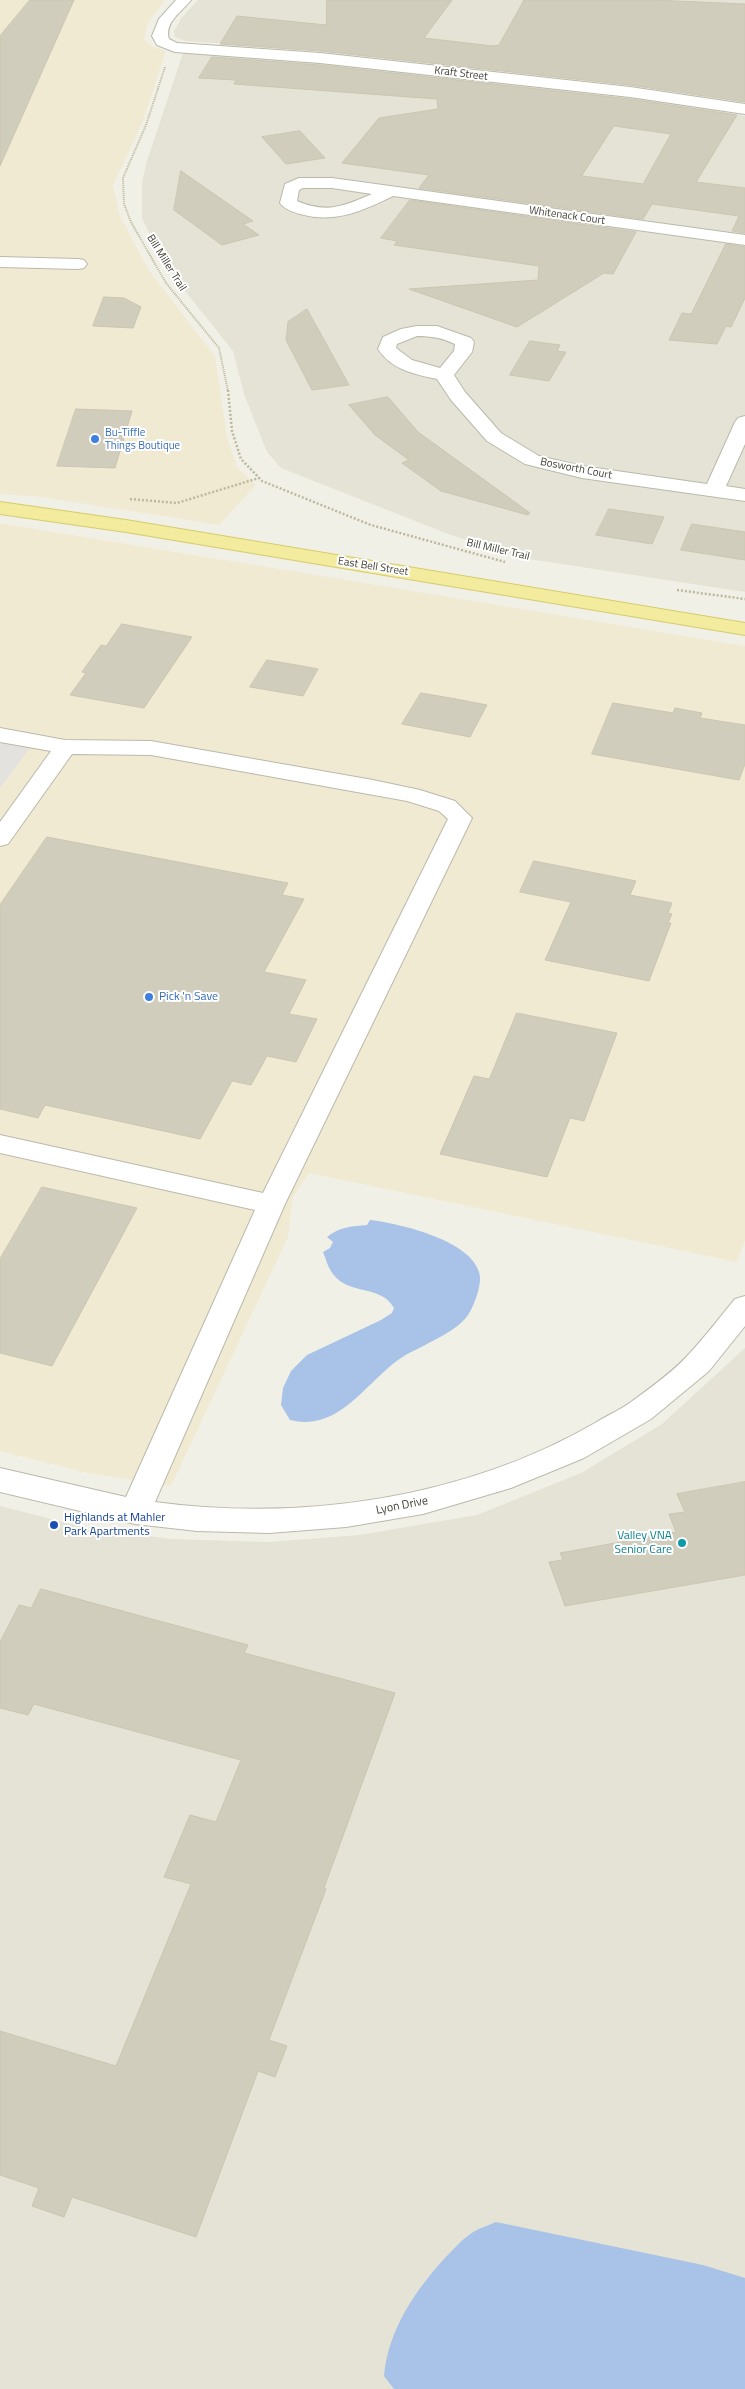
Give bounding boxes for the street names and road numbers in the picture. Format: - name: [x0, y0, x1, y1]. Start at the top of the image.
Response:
- street label: Kraft Street: [433, 64, 489, 84]
- street label: Whitenack Court: [528, 204, 606, 228]
- street label: Bill Miller Trail: [143, 232, 189, 294]
- street label: Bosworth Court: [539, 456, 613, 482]
- street label: Bill Miller Trail: [465, 536, 531, 564]
- street label: East Bell Street: [337, 555, 409, 579]
- street label: Lyon Drive: [375, 1494, 429, 1518]

